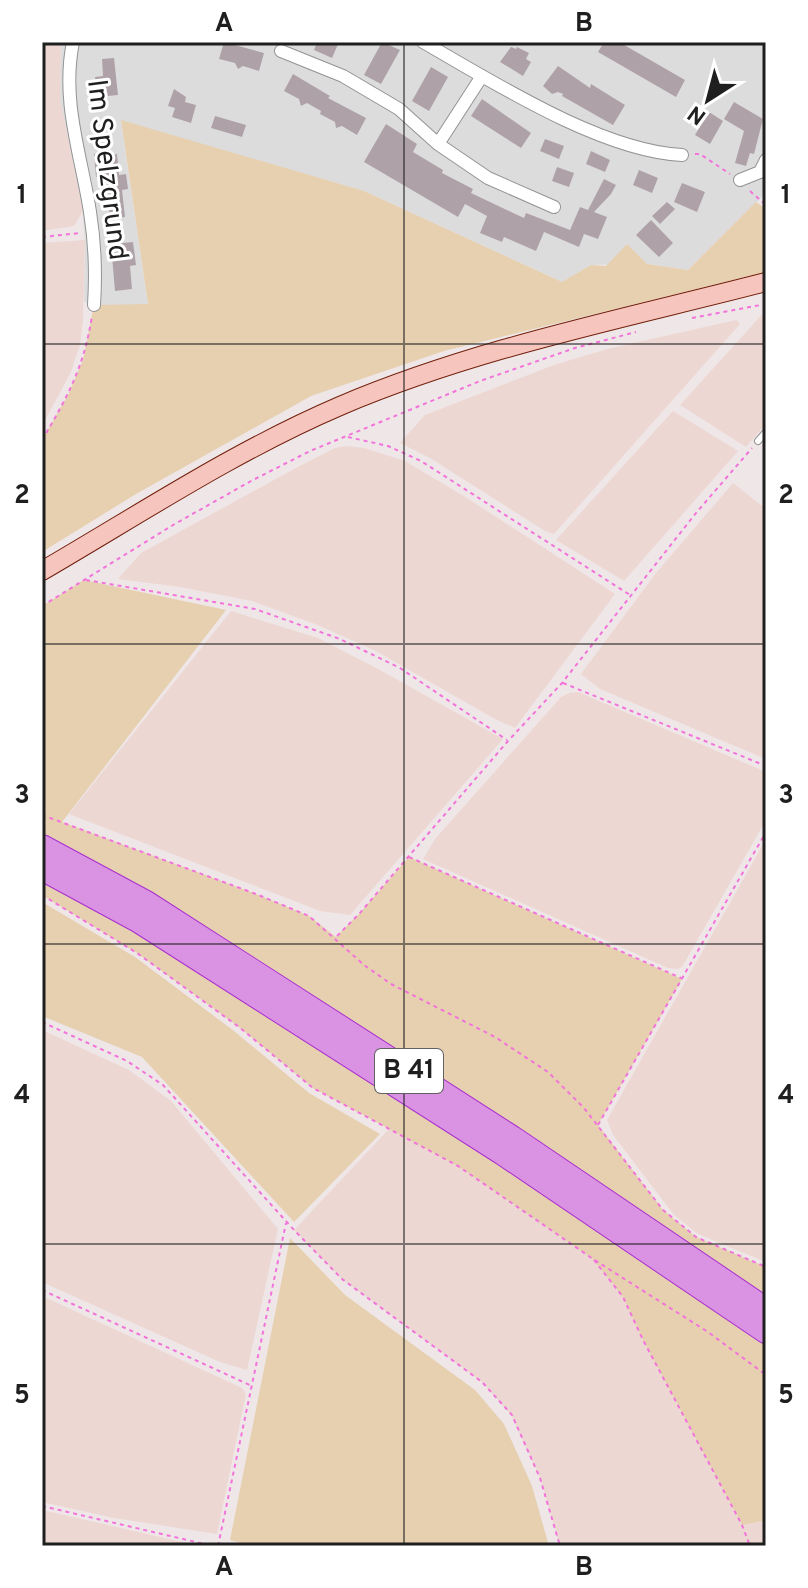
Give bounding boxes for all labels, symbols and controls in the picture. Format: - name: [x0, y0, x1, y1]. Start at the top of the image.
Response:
- text: A: [215, 8, 233, 41]
- text: B: [575, 8, 593, 41]
- north arrow: [668, 60, 748, 140]
- street label: Im Spelzgrund: [77, 78, 135, 262]
- text: N: [683, 99, 712, 130]
- text: 1: [17, 180, 27, 213]
- text: 1: [781, 180, 791, 213]
- text: 2: [14, 480, 30, 513]
- text: 2: [778, 480, 794, 513]
- text: 3: [14, 780, 30, 813]
- text: 3: [778, 780, 794, 813]
- road number: B 41: [375, 1049, 443, 1093]
- text: 4: [14, 1080, 30, 1113]
- text: 4: [778, 1080, 794, 1113]
- text: 5: [14, 1380, 30, 1413]
- text: 5: [778, 1380, 794, 1413]
- text: A: [215, 1552, 233, 1585]
- text: B: [575, 1552, 593, 1585]

